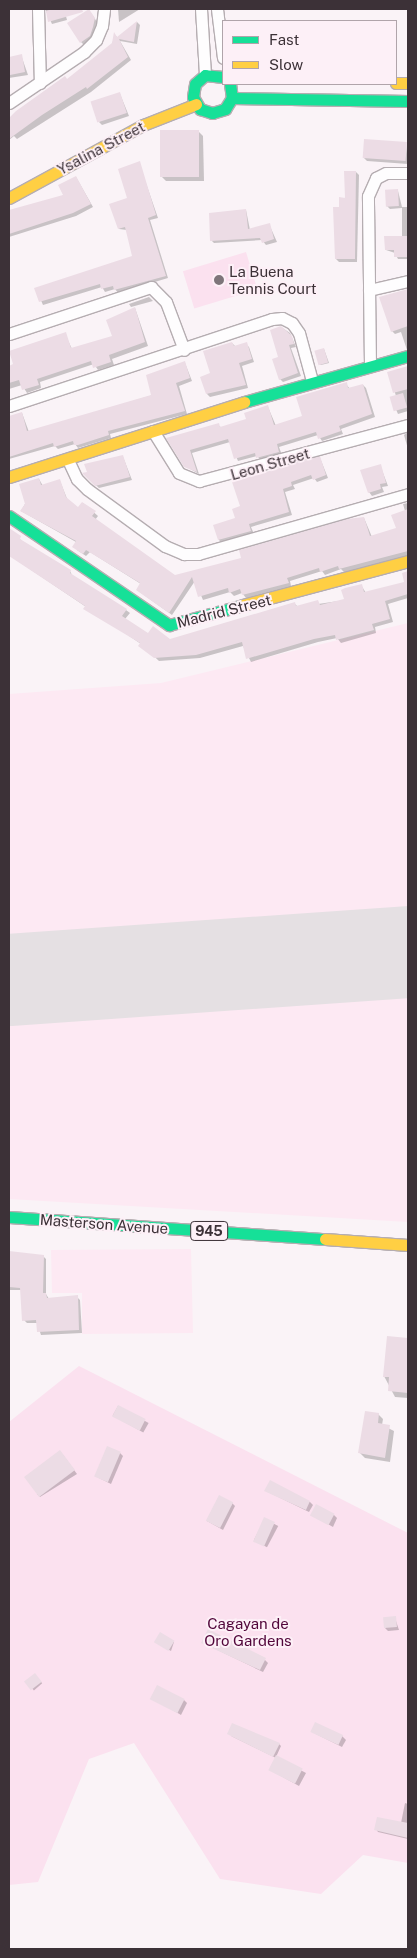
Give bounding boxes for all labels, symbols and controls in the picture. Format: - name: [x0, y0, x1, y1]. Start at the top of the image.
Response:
- legend: [222, 20, 397, 85]
- text: Fast: [269, 31, 299, 48]
- text: Slow: [269, 56, 303, 73]
- street label: Ysalina Street: [54, 117, 148, 179]
- place label: La Buena Tennis Court: [229, 262, 317, 297]
- marker: La Buena Tennis Court: [213, 274, 225, 286]
- street label: Leon Street: [228, 444, 312, 484]
- street label: Madrid Street: [175, 591, 273, 631]
- street label: Masterson Avenue: [39, 1211, 169, 1237]
- road number: 945: [189, 1220, 229, 1242]
- park label: Cagayan de Oro Gardens: [204, 1614, 292, 1649]

